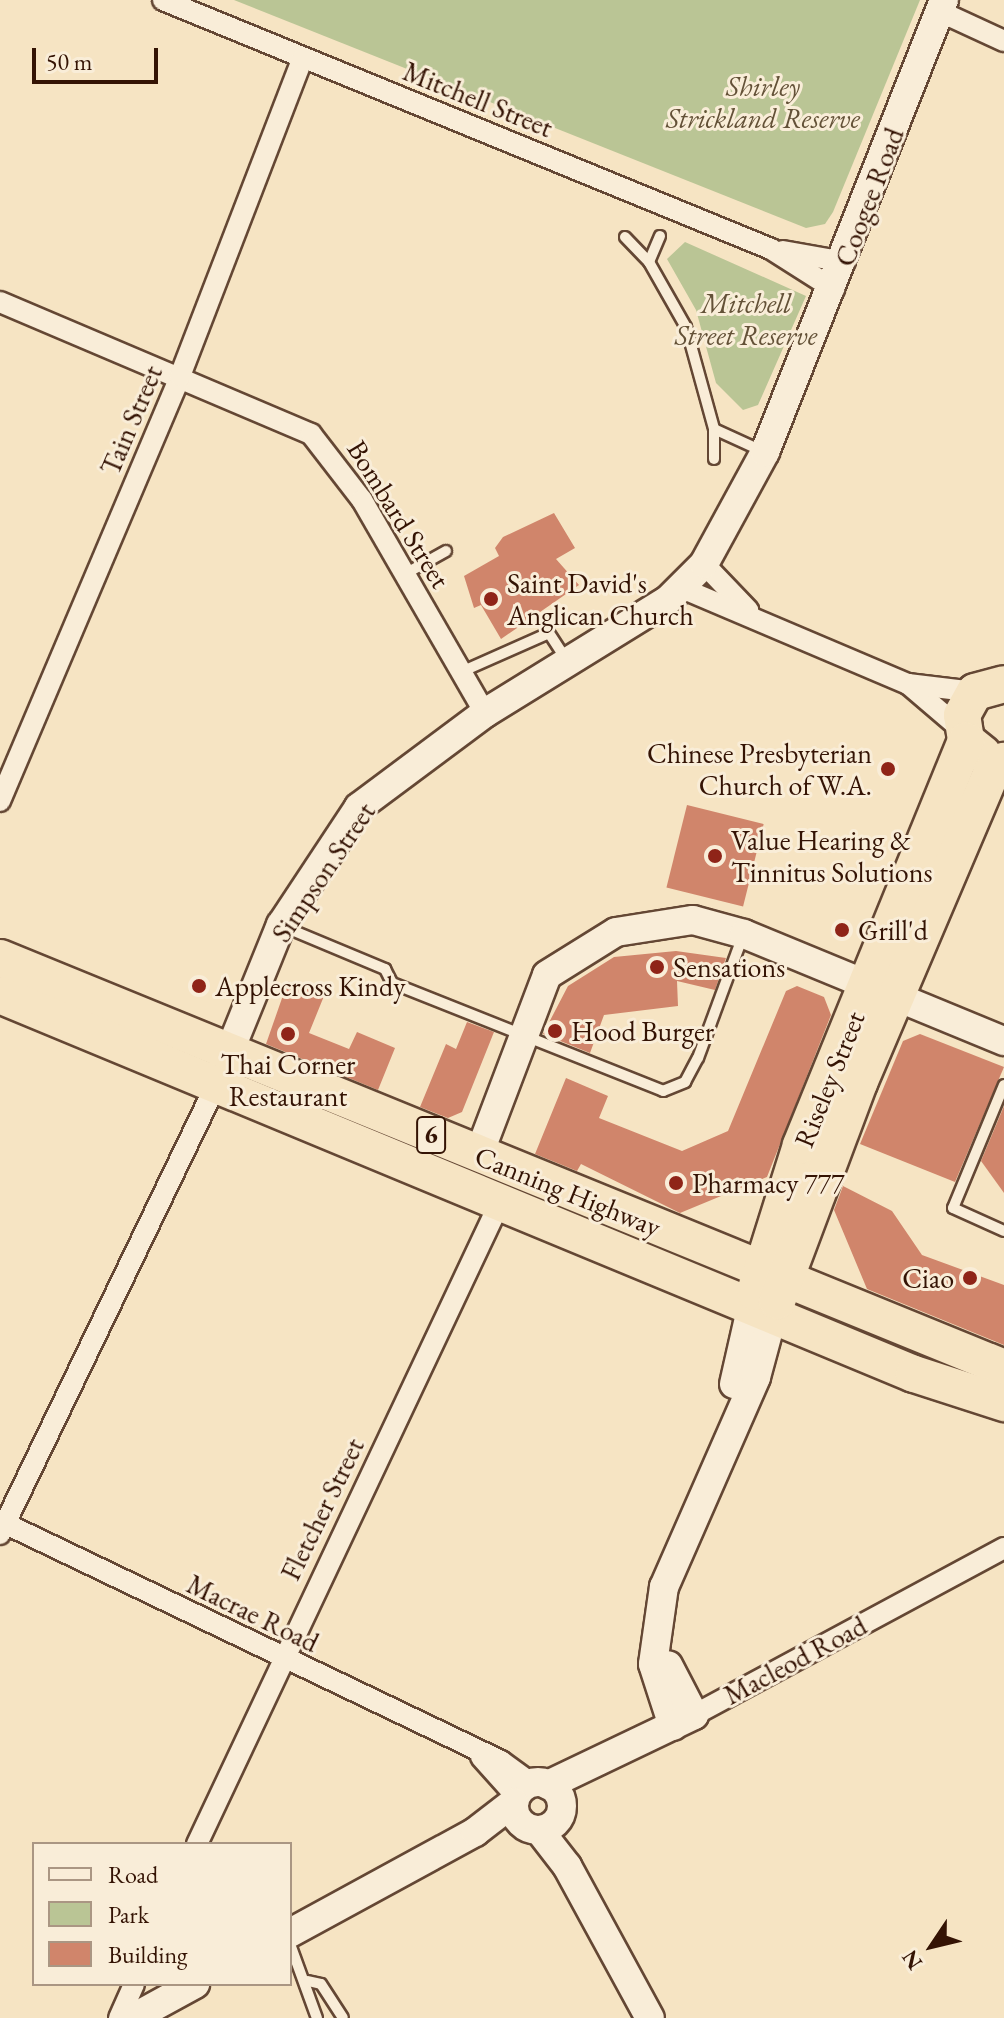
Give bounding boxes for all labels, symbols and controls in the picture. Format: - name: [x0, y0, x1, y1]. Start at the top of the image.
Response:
- scale bar: [36, 32, 162, 82]
- text: 50 m: [46, 46, 93, 77]
- street label: Mitchell Street: [398, 54, 558, 144]
- park label: Shirley Strickland Reserve: [666, 69, 860, 135]
- street label: Coogee Road: [827, 123, 911, 271]
- park label: Mitchell Street Reserve: [675, 286, 817, 352]
- street label: Tain Street: [93, 360, 169, 480]
- street label: Bombard Street: [340, 434, 458, 594]
- place label: Saint David's Anglican Church: [507, 566, 694, 632]
- marker: Saint David's Anglican Church: [482, 590, 500, 608]
- place label: Chinese Presbyterian Church of W.A.: [647, 736, 872, 802]
- marker: Chinese Presbyterian Church of W.A.: [879, 760, 897, 778]
- street label: Simpson Street: [264, 796, 382, 948]
- place label: Value Hearing & Tinnitus Solutions: [731, 823, 933, 889]
- marker: Value Hearing & Tinnitus Solutions: [706, 847, 724, 865]
- place label: Grill'd: [858, 913, 928, 947]
- marker: Grill'd: [833, 921, 851, 939]
- place label: Sensations: [673, 950, 785, 984]
- marker: Sensations: [648, 958, 666, 976]
- place label: Applecross Kindy: [215, 969, 405, 1003]
- marker: Applecross Kindy: [190, 977, 208, 995]
- street label: Riseley Street: [786, 1006, 872, 1152]
- place label: Hood Burger: [571, 1014, 714, 1048]
- marker: Hood Burger: [546, 1022, 564, 1040]
- marker: Thai Corner Restaurant: [279, 1025, 297, 1043]
- place label: Thai Corner Restaurant: [221, 1047, 355, 1113]
- road number: 6: [415, 1113, 447, 1157]
- street label: Canning Highway: [470, 1138, 666, 1244]
- place label: Pharmacy 777: [692, 1166, 844, 1200]
- marker: Pharmacy 777: [667, 1174, 685, 1192]
- place label: Ciao: [902, 1261, 954, 1295]
- marker: Ciao: [961, 1269, 979, 1287]
- street label: Fletcher Street: [273, 1432, 371, 1586]
- street label: Macrae Road: [182, 1567, 324, 1659]
- street label: Macleod Road: [718, 1608, 872, 1712]
- legend: [32, 1842, 292, 1986]
- text: Road: [108, 1859, 158, 1890]
- text: Park: [108, 1899, 149, 1930]
- north arrow: [892, 1906, 972, 1986]
- text: Building: [108, 1939, 188, 1970]
- text: N: [895, 1944, 929, 1976]

